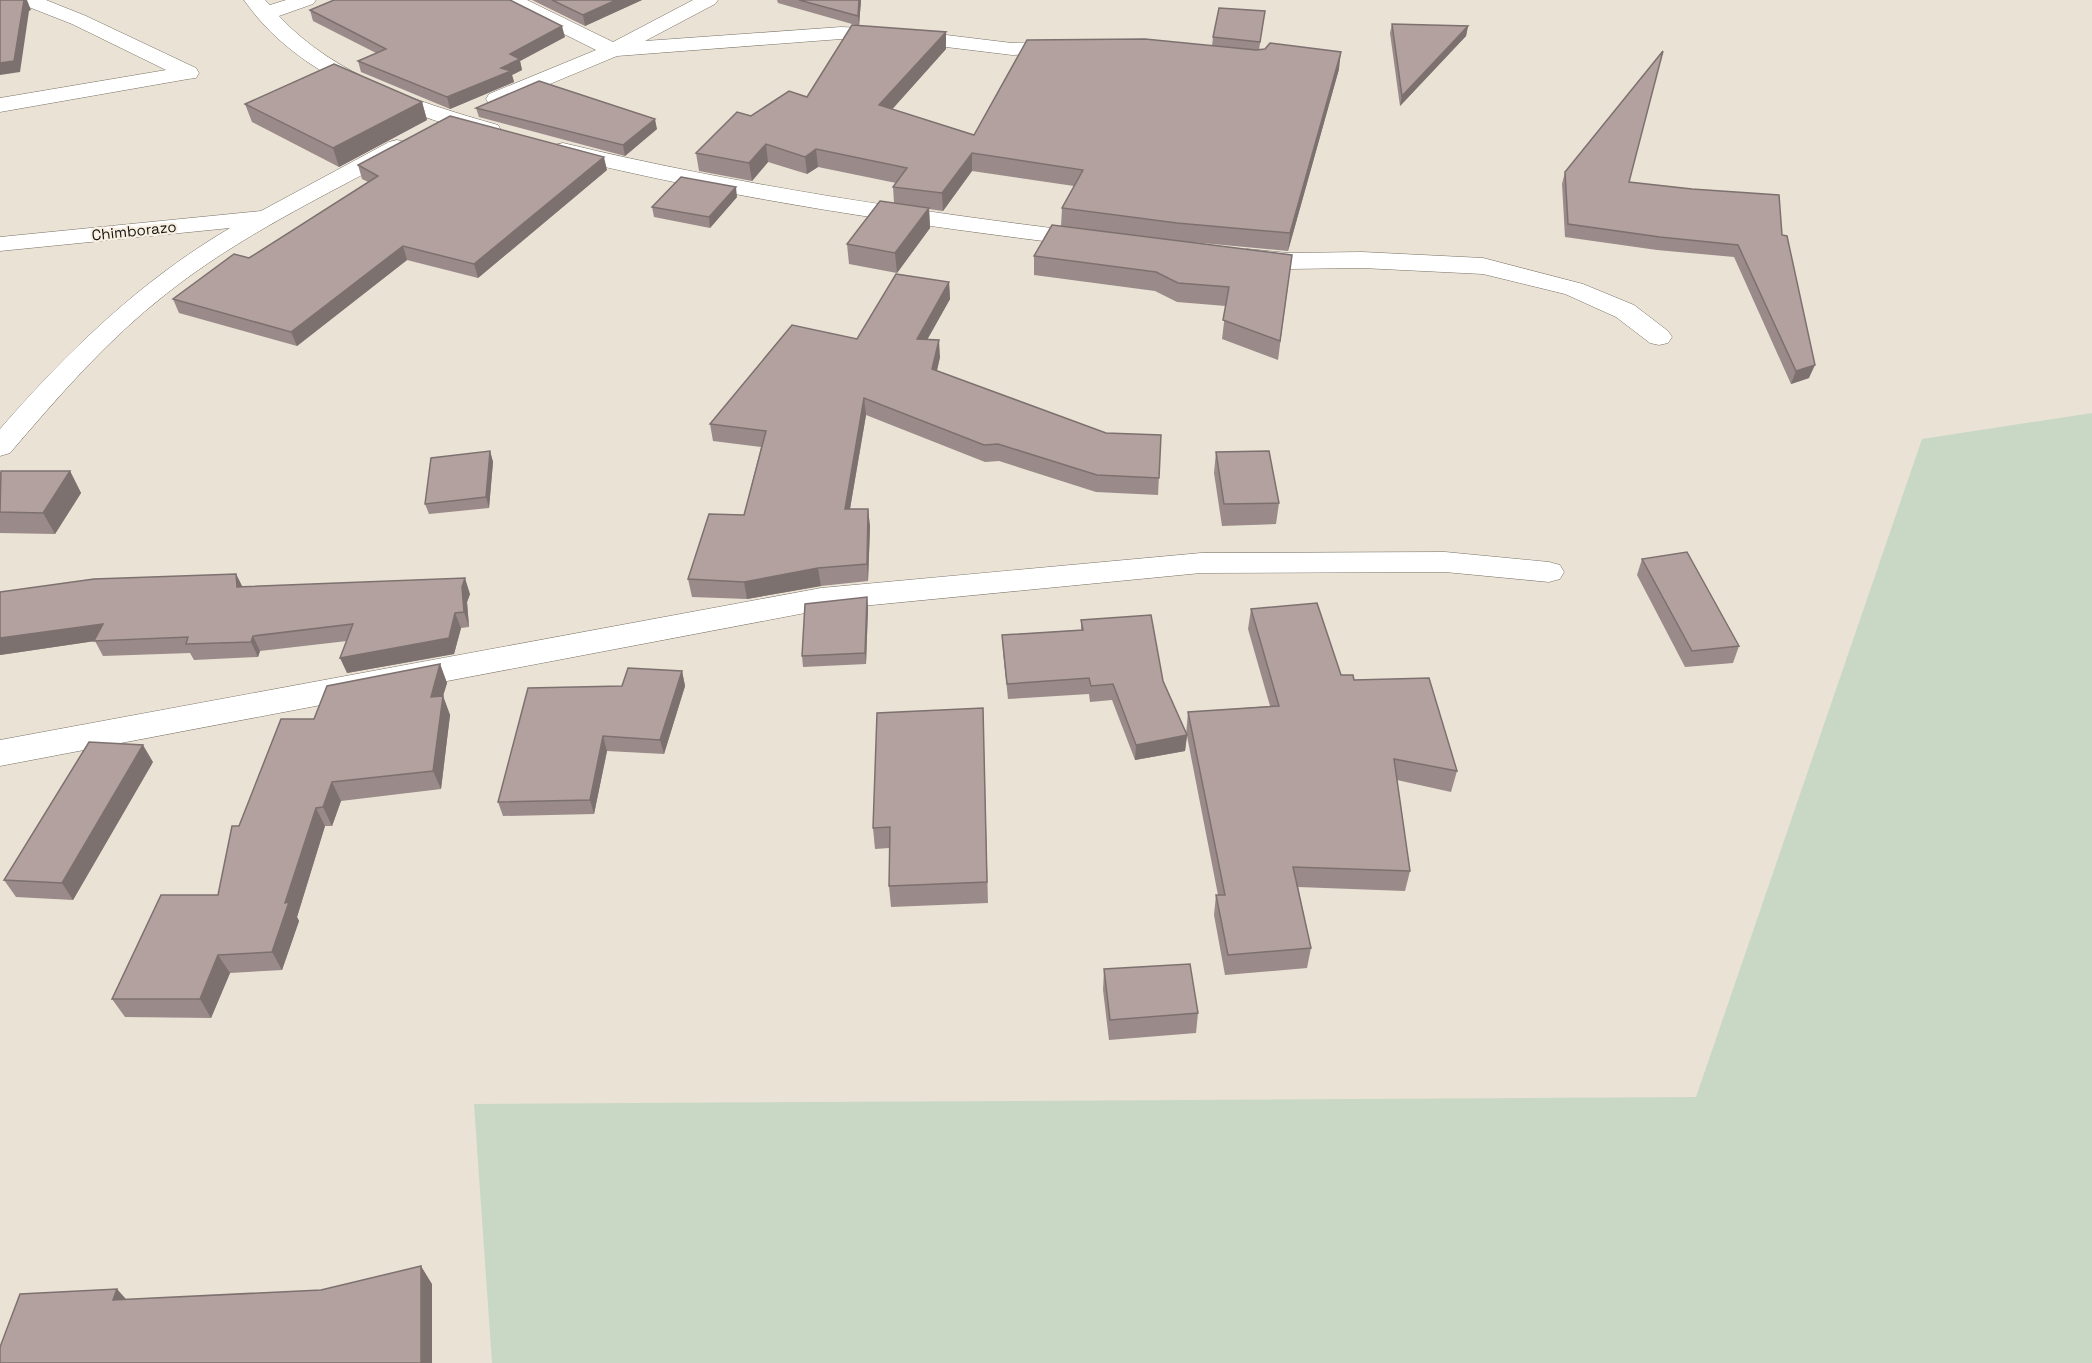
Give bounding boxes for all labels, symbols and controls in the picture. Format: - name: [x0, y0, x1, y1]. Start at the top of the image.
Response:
- street label: Chimborazo: [91, 217, 177, 244]

